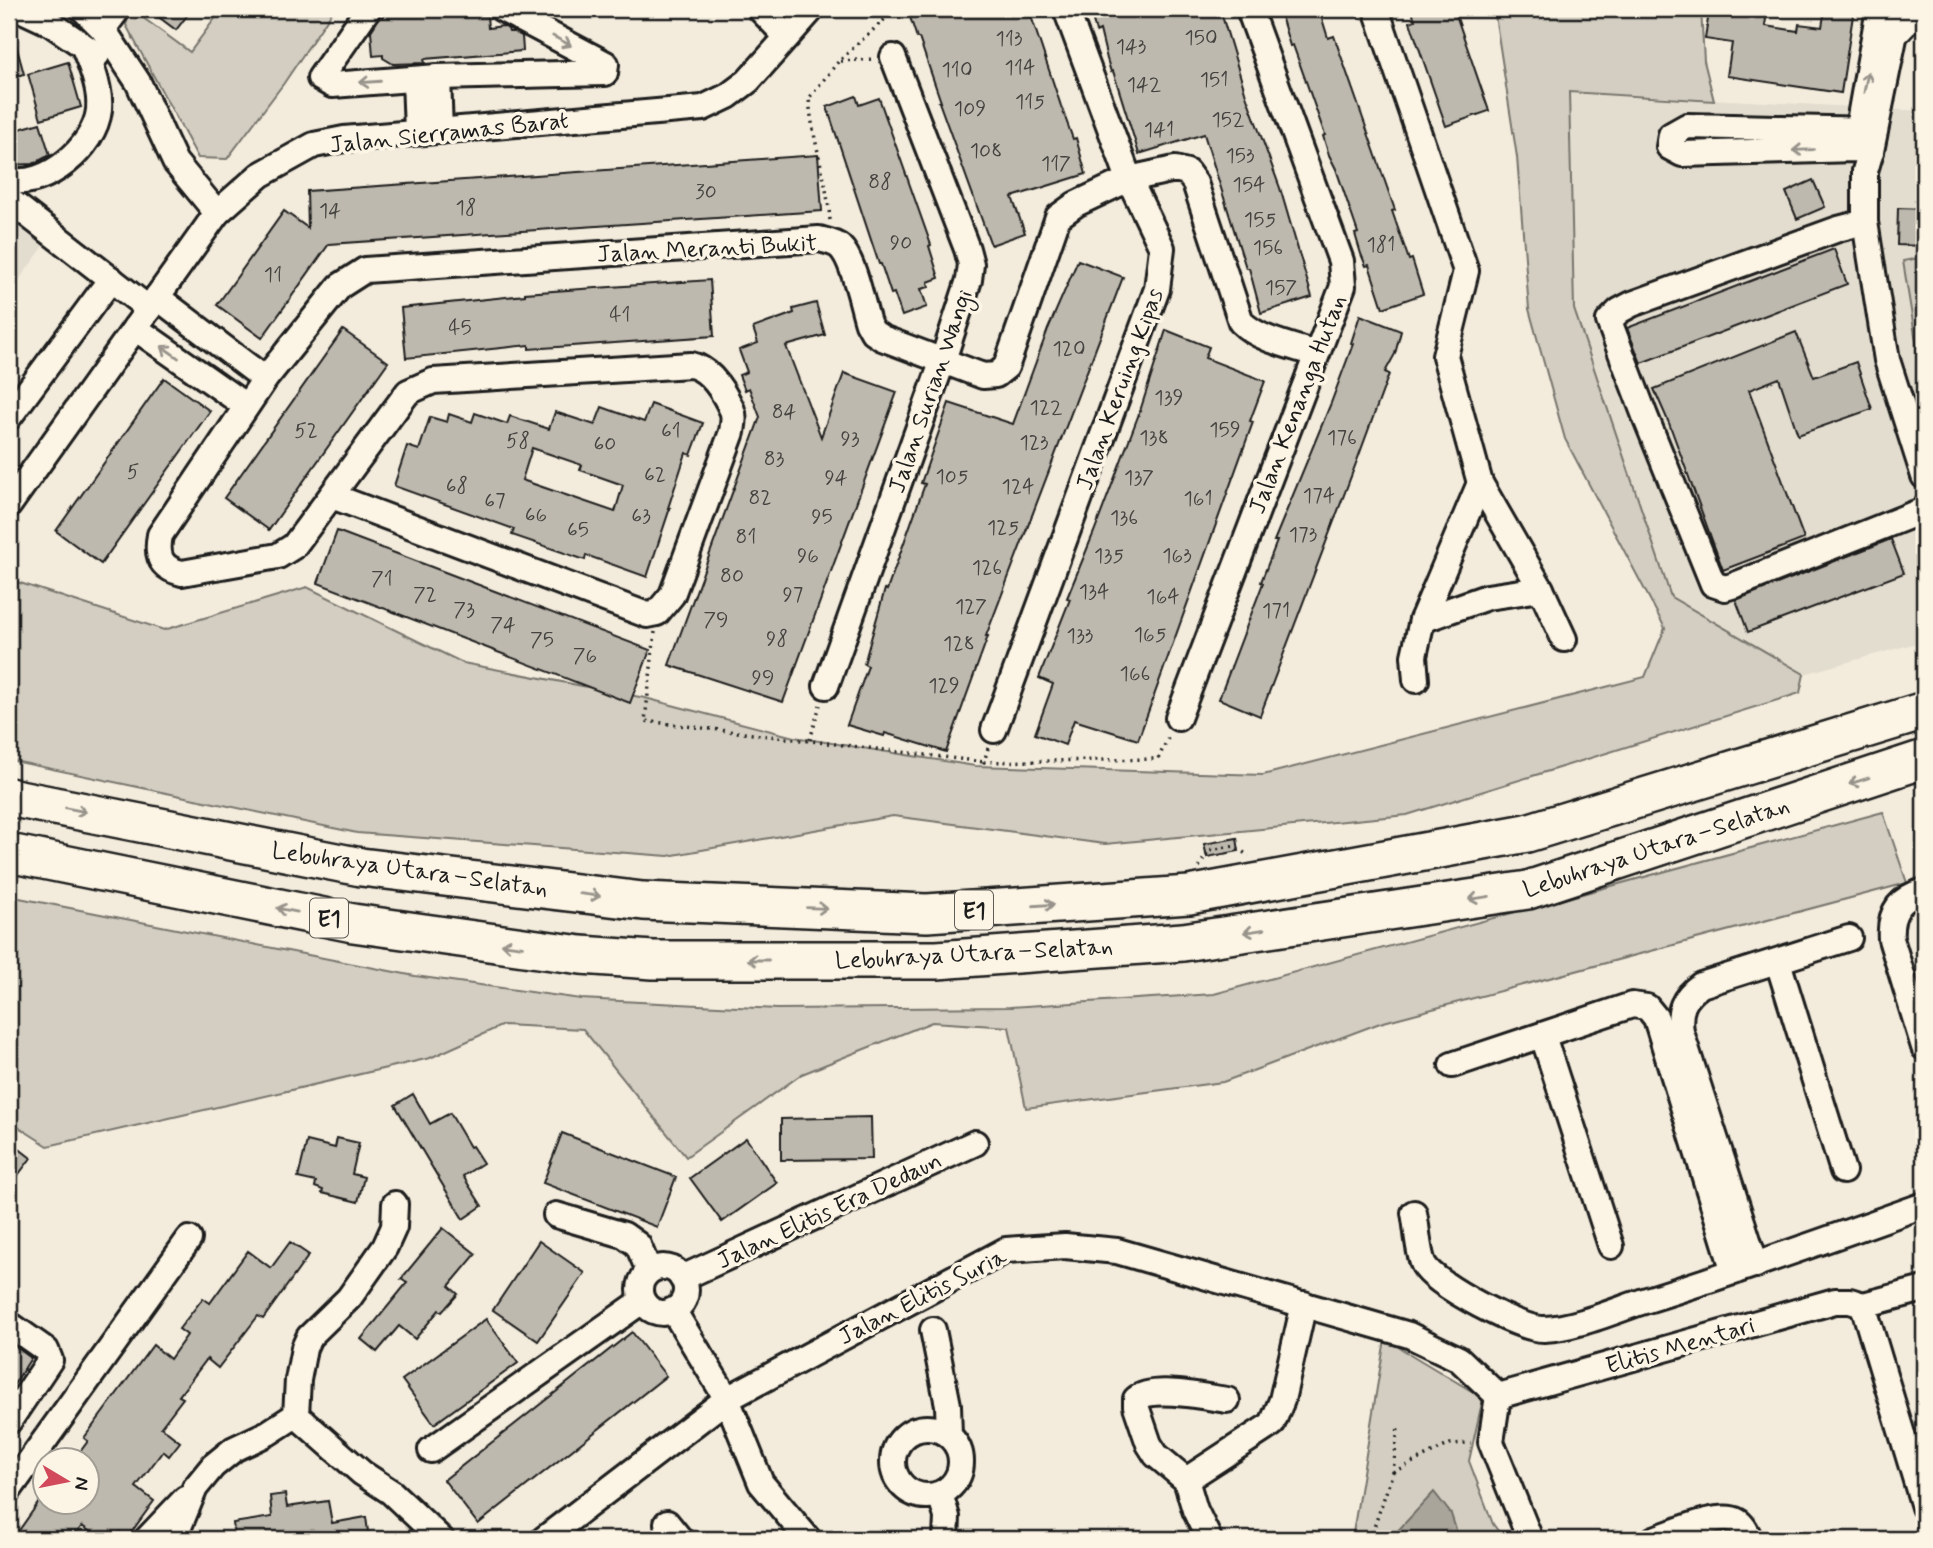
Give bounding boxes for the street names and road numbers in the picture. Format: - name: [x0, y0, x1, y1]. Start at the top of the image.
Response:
- street label: Jalan Sierramas Barat: [328, 106, 570, 161]
- street label: Jalan Meranti Bukit: [596, 228, 818, 271]
- street label: Jalan Keruing Kipas: [1070, 284, 1171, 495]
- street label: Jalan Surian Wangi: [882, 286, 983, 498]
- street label: Jalan Kenanga Hutan: [1242, 291, 1354, 518]
- street label: Lebuhraya Utara–Selatan: [1519, 791, 1794, 906]
- street label: Lebuhraya Utara–Selatan: [270, 836, 550, 905]
- road number: E1: [955, 890, 993, 930]
- road number: E1: [310, 898, 348, 937]
- street label: Lebuhraya Utara–Selatan: [834, 932, 1114, 977]
- street label: Jalan Elitis Era Dedaun: [712, 1146, 947, 1277]
- street label: Jalan Elitis Suria: [833, 1241, 1012, 1353]
- street label: Elitis Mentari: [1602, 1310, 1759, 1383]

